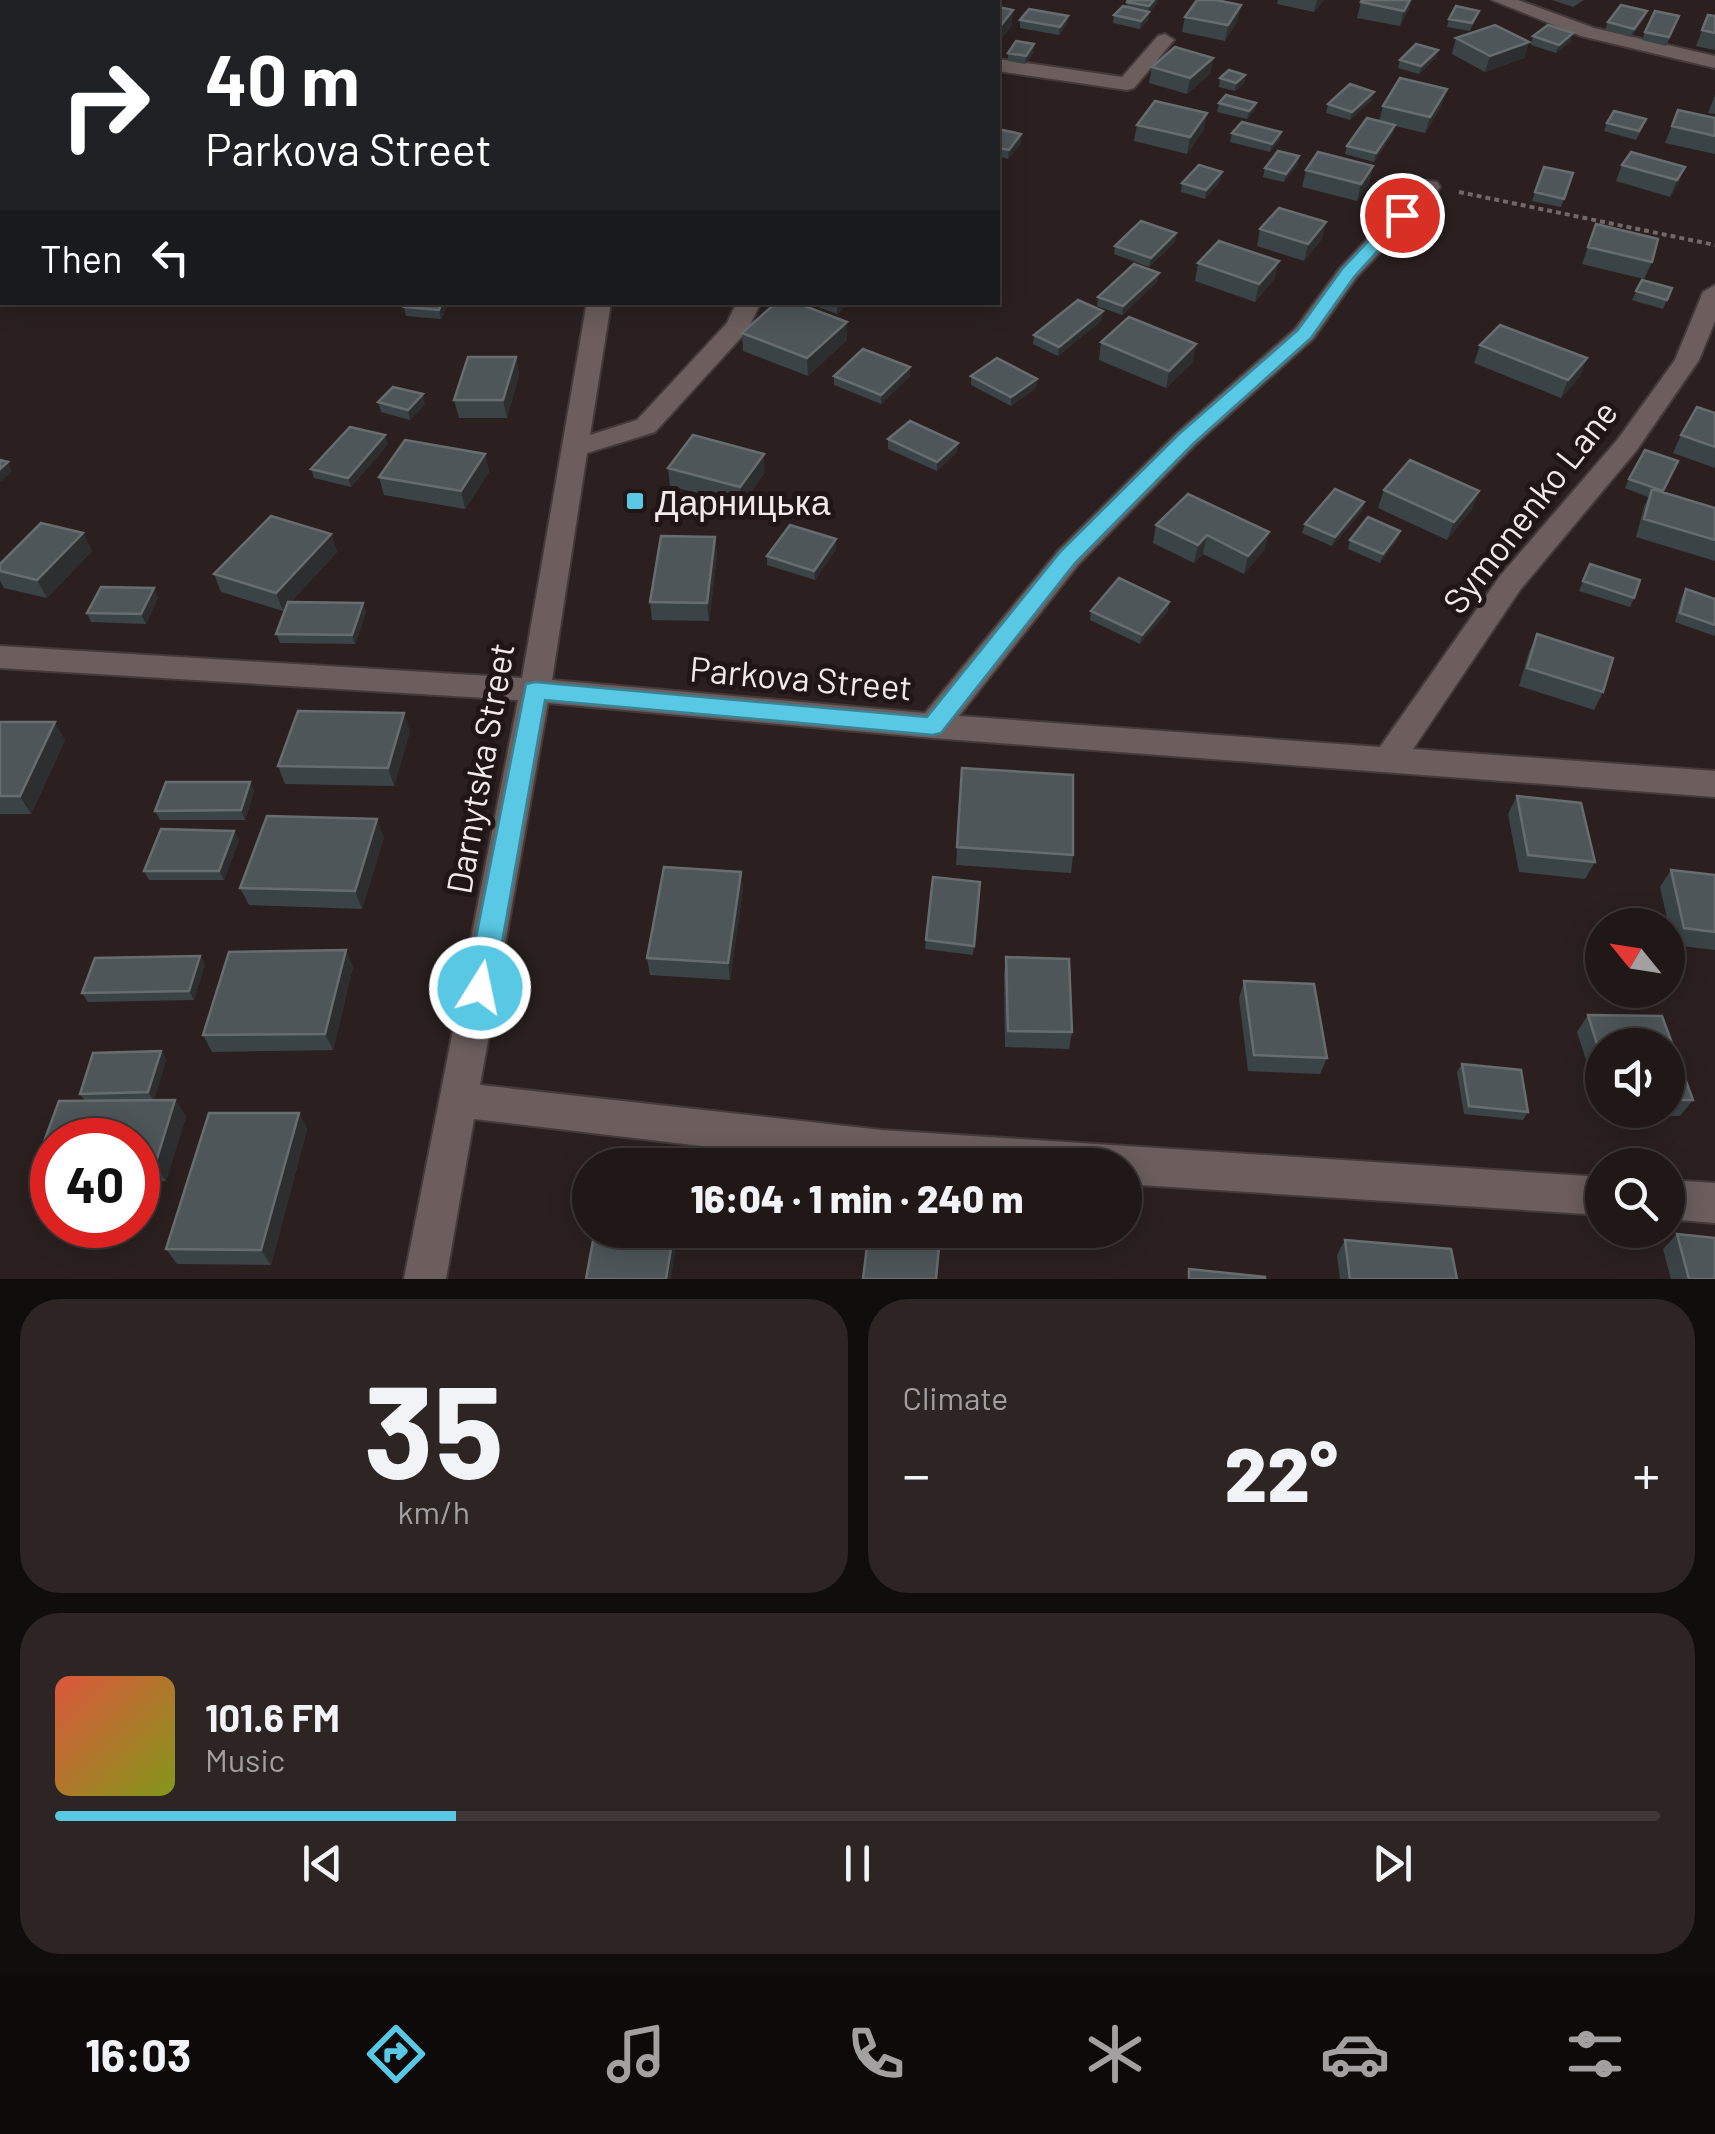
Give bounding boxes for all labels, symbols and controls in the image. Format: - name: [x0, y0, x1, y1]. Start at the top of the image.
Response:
- text: 40 m: [205, 36, 360, 120]
- icon: right: [40, 40, 170, 170]
- text: Parkova Street: [205, 121, 492, 175]
- pin: [1360, 173, 1445, 258]
- icon: arrive: [1375, 188, 1430, 243]
- icon: left: [143, 230, 198, 285]
- text: Then: [40, 235, 123, 281]
- street label: Symonenko Lane: [1433, 391, 1625, 621]
- place label: Дарницька: [655, 480, 831, 522]
- marker: Дарницька: [624, 490, 646, 512]
- street label: Darnytska Street: [436, 639, 522, 897]
- street label: Parkova Street: [688, 646, 914, 708]
- north arrow: [1585, 908, 1685, 1008]
- map controls: [1585, 908, 1685, 1248]
- position arrow: [428, 936, 532, 1040]
- button: sound: [1585, 1028, 1685, 1128]
- speed limit sign: 40: [30, 1118, 160, 1248]
- button: search: [1585, 1148, 1685, 1248]
- text: 16:04 · 1 min · 240 m: [691, 1175, 1023, 1221]
- text: 35: [364, 1349, 504, 1505]
- text: Climate: [903, 1378, 1008, 1416]
- text: 22°: [1225, 1427, 1338, 1517]
- text: −: [903, 1440, 930, 1506]
- text: +: [1632, 1440, 1660, 1506]
- text: km/h: [398, 1492, 470, 1530]
- text: 101.6 FM: [205, 1694, 340, 1740]
- text: Music: [205, 1740, 285, 1778]
- icon: previous: [295, 1836, 350, 1891]
- icon: pause: [830, 1836, 885, 1891]
- icon: next: [1365, 1836, 1420, 1891]
- icon: directions: [361, 2019, 431, 2089]
- icon: music: [601, 2019, 671, 2089]
- icon: phone: [841, 2019, 911, 2089]
- icon: climate: [1080, 2019, 1150, 2089]
- icon: car: [1320, 2019, 1390, 2089]
- icon: filters: [1560, 2019, 1630, 2089]
- text: 16:03: [85, 2027, 191, 2081]

